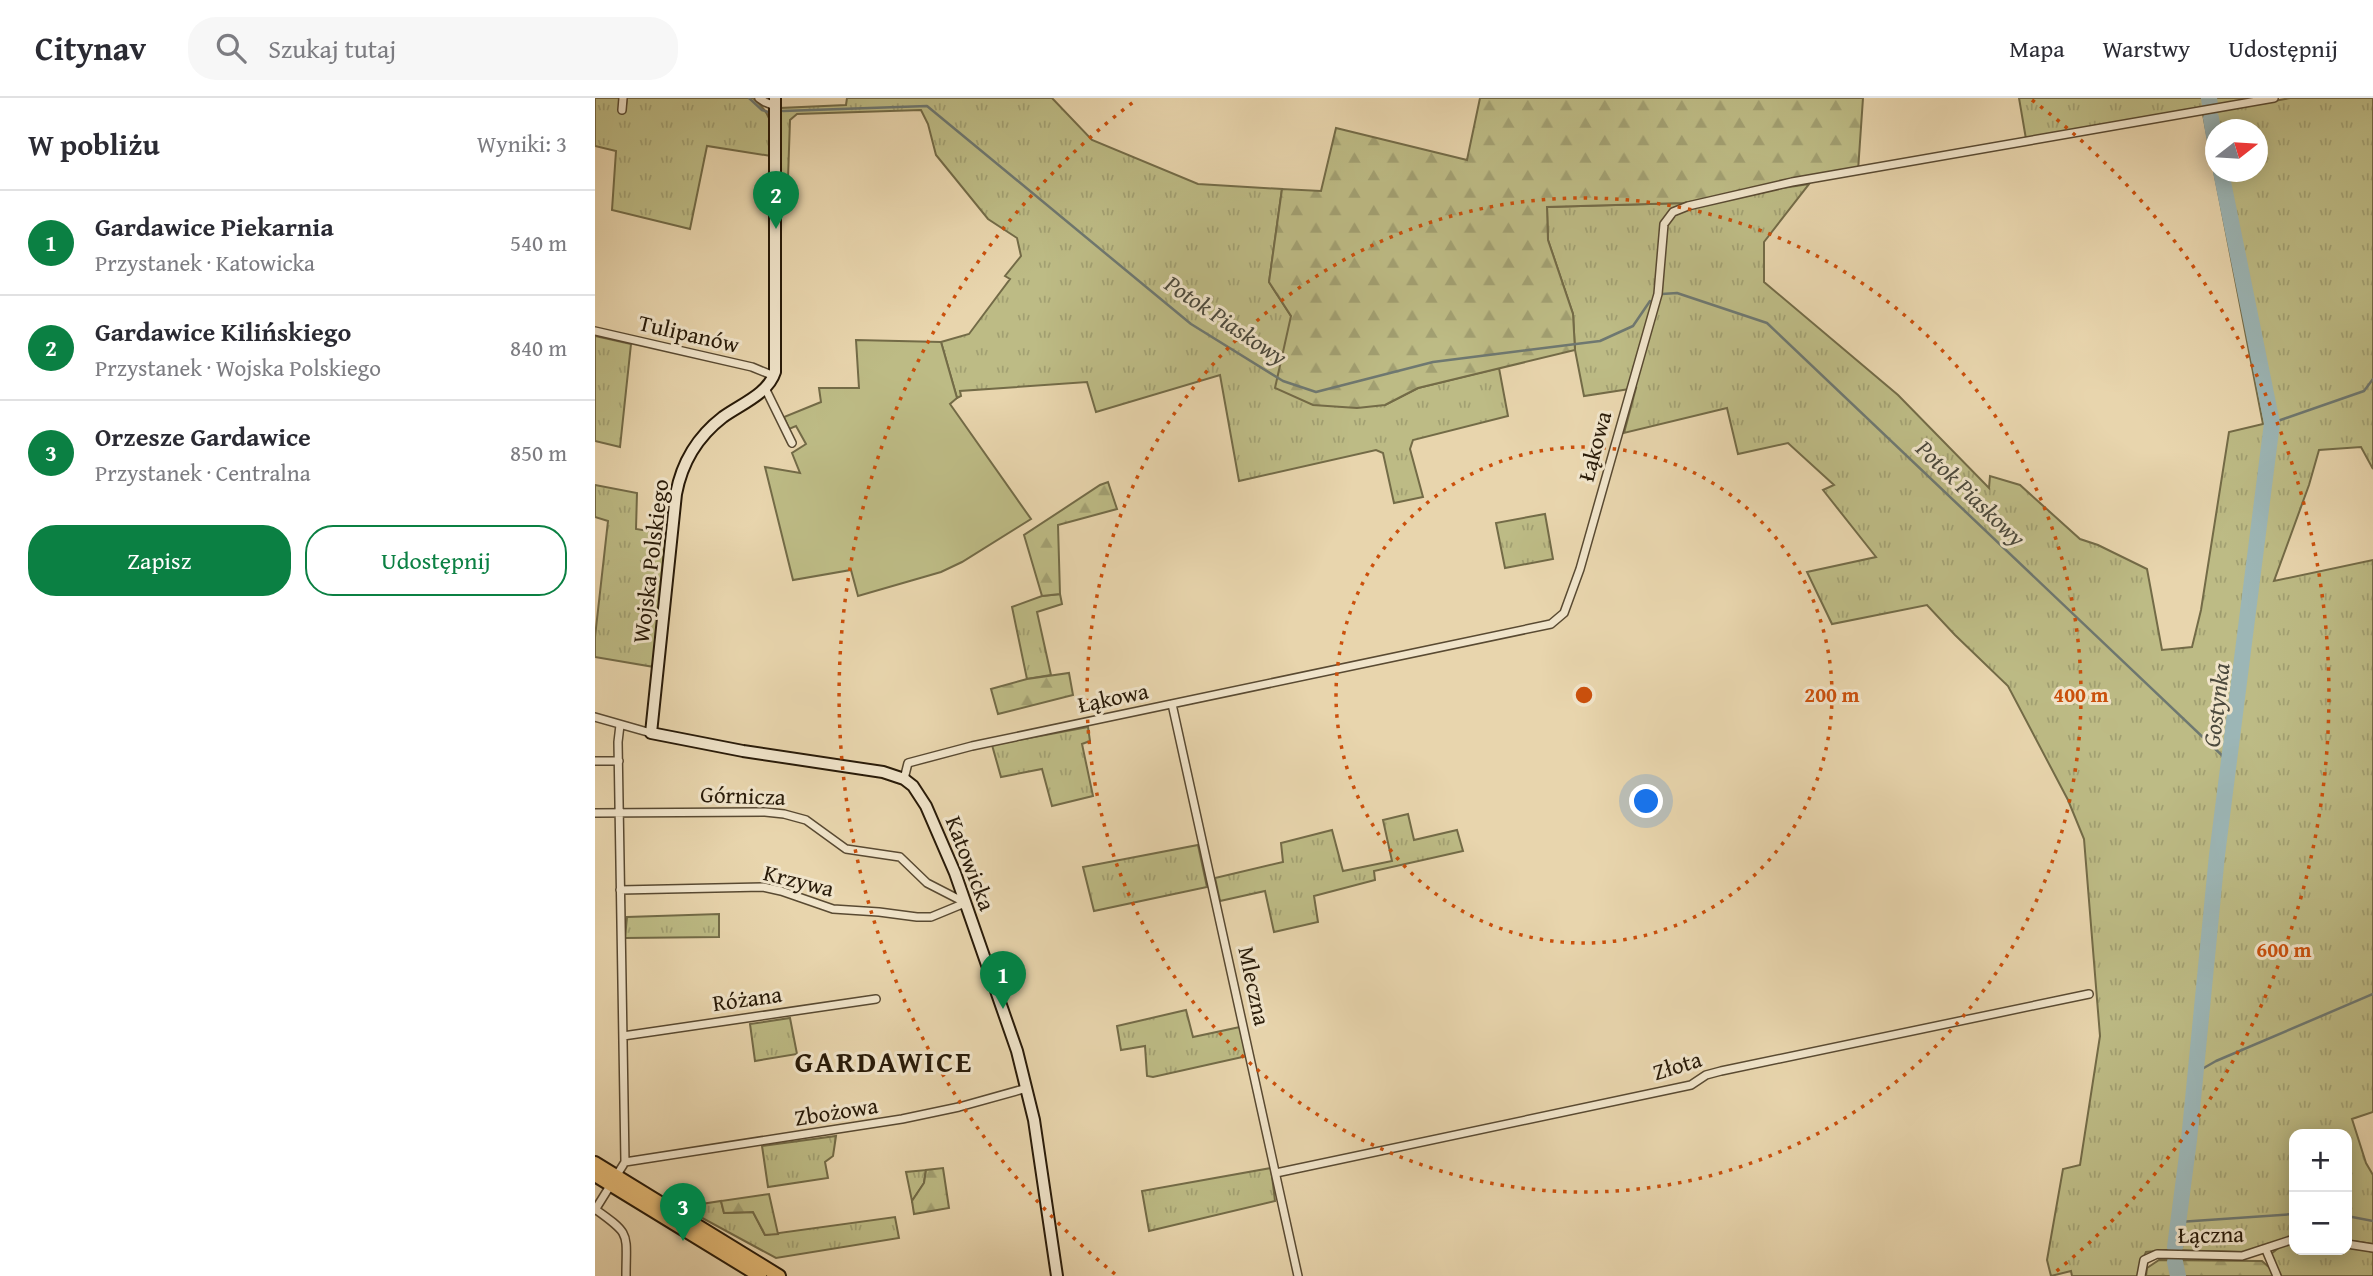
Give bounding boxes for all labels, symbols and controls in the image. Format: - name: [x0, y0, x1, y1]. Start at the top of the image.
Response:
- search box: [188, 17, 678, 80]
- text: Citynav: [35, 24, 146, 72]
- icon: search: [212, 29, 250, 67]
- text: Szukaj tutaj: [268, 29, 396, 68]
- text: Mapa: [2009, 31, 2065, 66]
- text: Warstwy: [2103, 31, 2190, 66]
- text: Udostępnij: [2228, 31, 2338, 66]
- north arrow: [2205, 119, 2268, 182]
- text: W pobliżu: [28, 122, 160, 166]
- text: Wyniki: 3: [477, 127, 567, 160]
- pin: 2: [753, 171, 799, 229]
- text: Gardawice Piekarnia: [95, 207, 334, 246]
- text: 1: [45, 226, 57, 259]
- text: 540 m: [510, 226, 567, 259]
- text: Przystanek · Katowicka: [95, 246, 315, 279]
- water label: Potok Piaskowy: [1157, 266, 1294, 374]
- street label: Tulipanów: [635, 305, 743, 361]
- text: Gardawice Kilińskiego: [95, 312, 351, 351]
- text: 2: [45, 331, 57, 364]
- text: 840 m: [510, 331, 567, 364]
- text: Przystanek · Wojska Polskiego: [95, 351, 381, 384]
- street label: Łąkowa: [1569, 407, 1619, 485]
- text: Orzesze Gardawice: [95, 417, 311, 456]
- water label: Potok Piaskowy: [1908, 431, 2034, 554]
- text: 3: [45, 436, 57, 469]
- text: 850 m: [510, 436, 567, 469]
- text: Przystanek · Centralna: [95, 456, 311, 489]
- street label: Wojska Polskiego: [624, 477, 676, 645]
- button: Zapisz: [28, 525, 291, 596]
- button: Udostępnij: [305, 525, 567, 596]
- water label: Gostynka: [2193, 661, 2239, 749]
- street label: Łąkowa: [1075, 673, 1152, 721]
- text: 200 m: [1804, 679, 1860, 710]
- text: 400 m: [2053, 679, 2109, 710]
- centre of rings: [1572, 683, 1596, 707]
- street label: Górnicza: [700, 777, 786, 813]
- your location: [1629, 784, 1663, 818]
- street label: Katowicka: [938, 811, 1004, 915]
- street label: Krzywa: [760, 855, 838, 905]
- text: 600 m: [2256, 934, 2312, 965]
- street label: Mleczna: [1231, 943, 1279, 1029]
- pin: 1: [980, 951, 1026, 1009]
- street label: Różana: [710, 977, 784, 1019]
- district label: GARDAWICE: [795, 1039, 973, 1083]
- street label: Złota: [1648, 1042, 1706, 1088]
- street label: Zbożowa: [792, 1088, 880, 1134]
- map controls: [2289, 1129, 2352, 1255]
- button: +: [2289, 1129, 2352, 1192]
- pin: 3: [660, 1183, 706, 1241]
- button: −: [2289, 1192, 2352, 1255]
- street label: Łączna: [2178, 1217, 2244, 1251]

